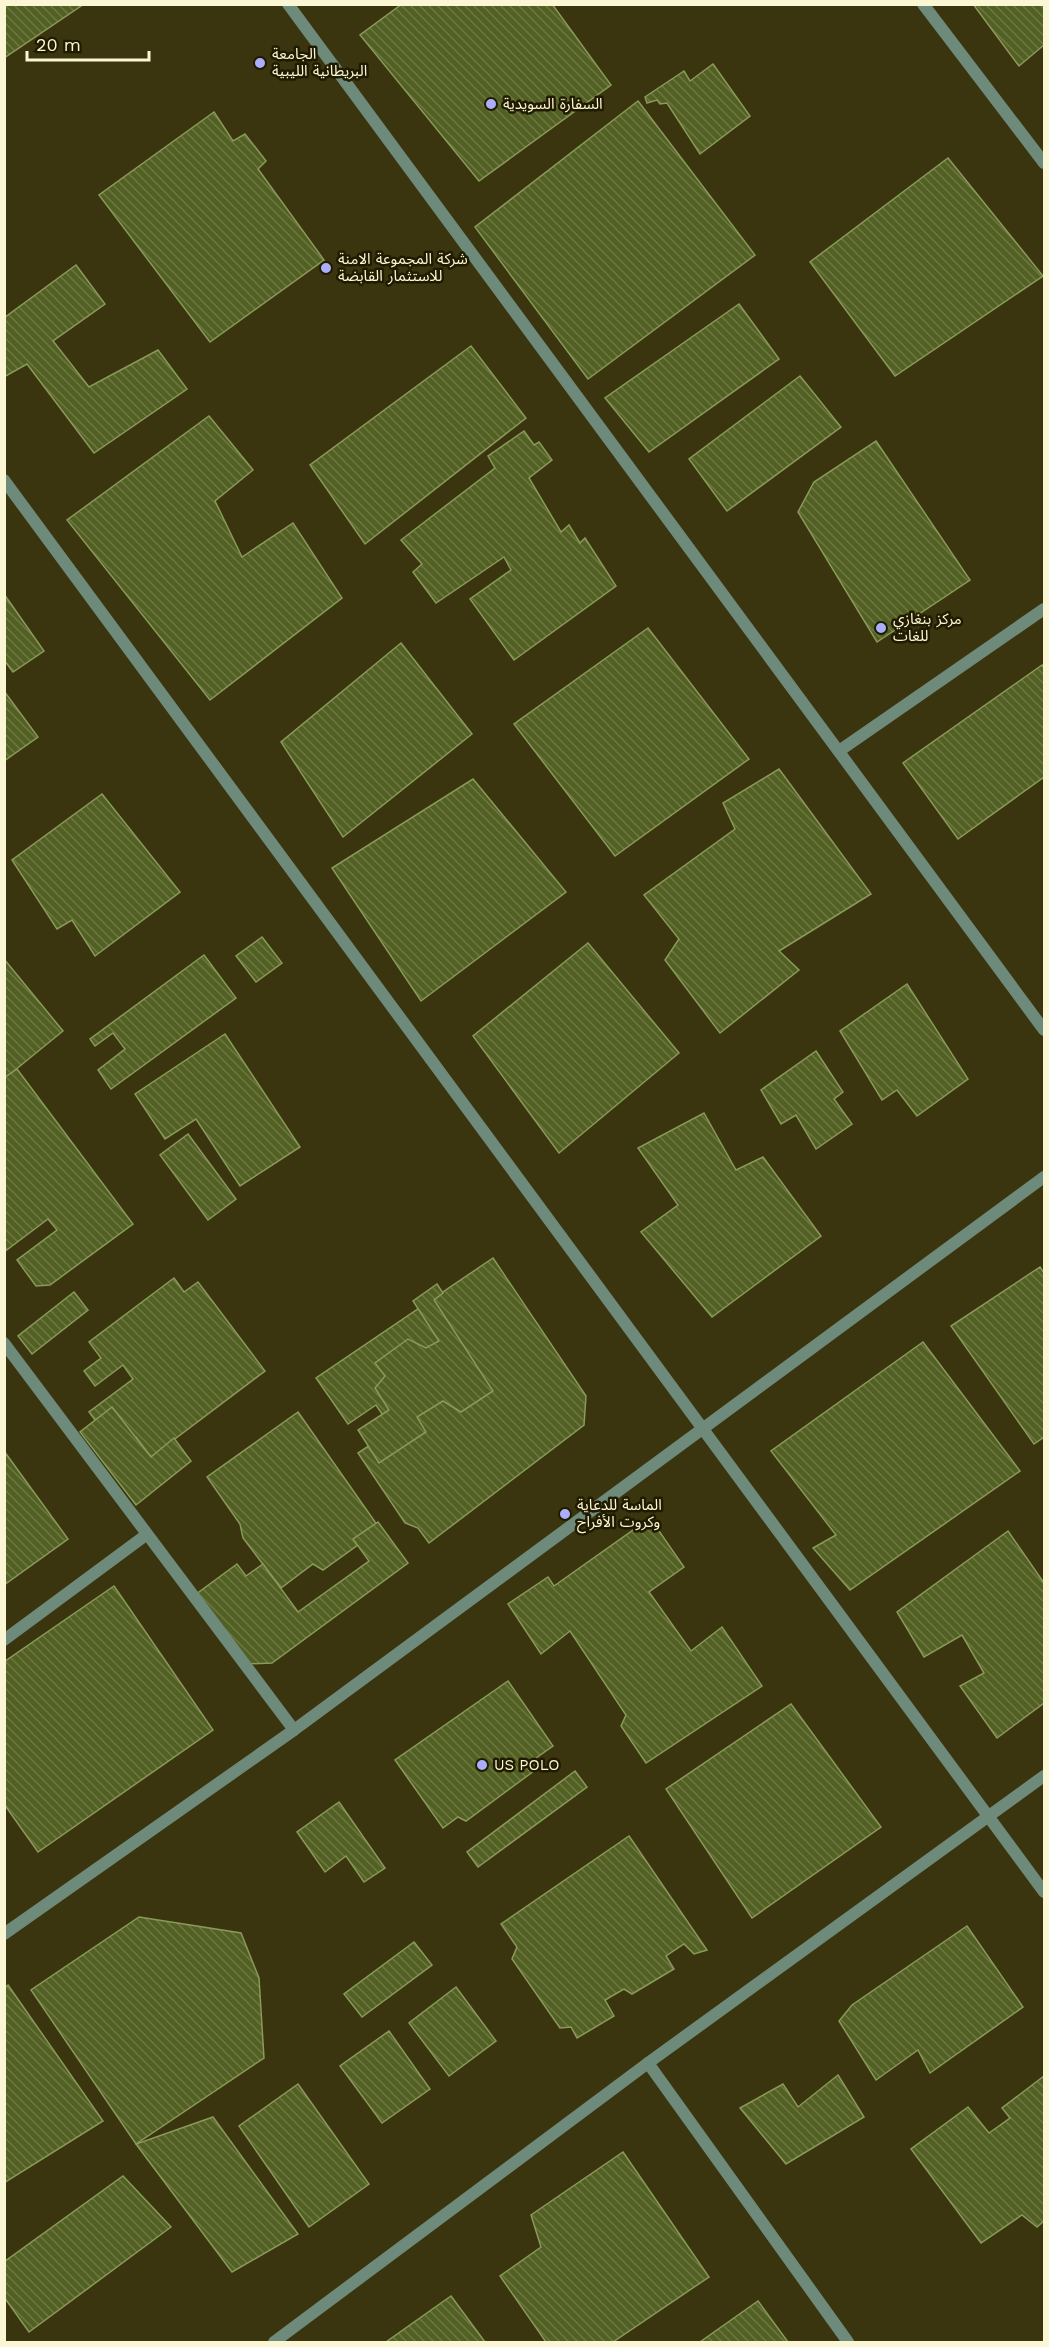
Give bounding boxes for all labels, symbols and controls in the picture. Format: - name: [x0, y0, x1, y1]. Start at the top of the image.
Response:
- scale bar: [27, 24, 148, 62]
- text: 20 m: [36, 34, 81, 55]
- place label: الجامعة البريطانية الليبية: [272, 45, 367, 80]
- marker: الجامعة البريطانية الليبية: [253, 56, 267, 70]
- place label: السفارة السويدية: [503, 95, 603, 113]
- marker: السفارة السويدية: [484, 97, 498, 111]
- place label: شركة المجموعة الامنة للاستثمار القابضة: [338, 250, 468, 285]
- marker: شركة المجموعة الامنة للاستثمار القابضة: [319, 261, 333, 275]
- place label: مركز بنغازي للغات: [893, 610, 962, 645]
- marker: مركز بنغازي للغات: [874, 621, 888, 635]
- place label: الماسة للدعاية وكروت الأفراح: [577, 1496, 662, 1534]
- marker: الماسة للدعاية وكروت الأفراح: [558, 1507, 572, 1521]
- place label: US POLO: [494, 1756, 560, 1774]
- marker: US POLO: [475, 1758, 489, 1772]

